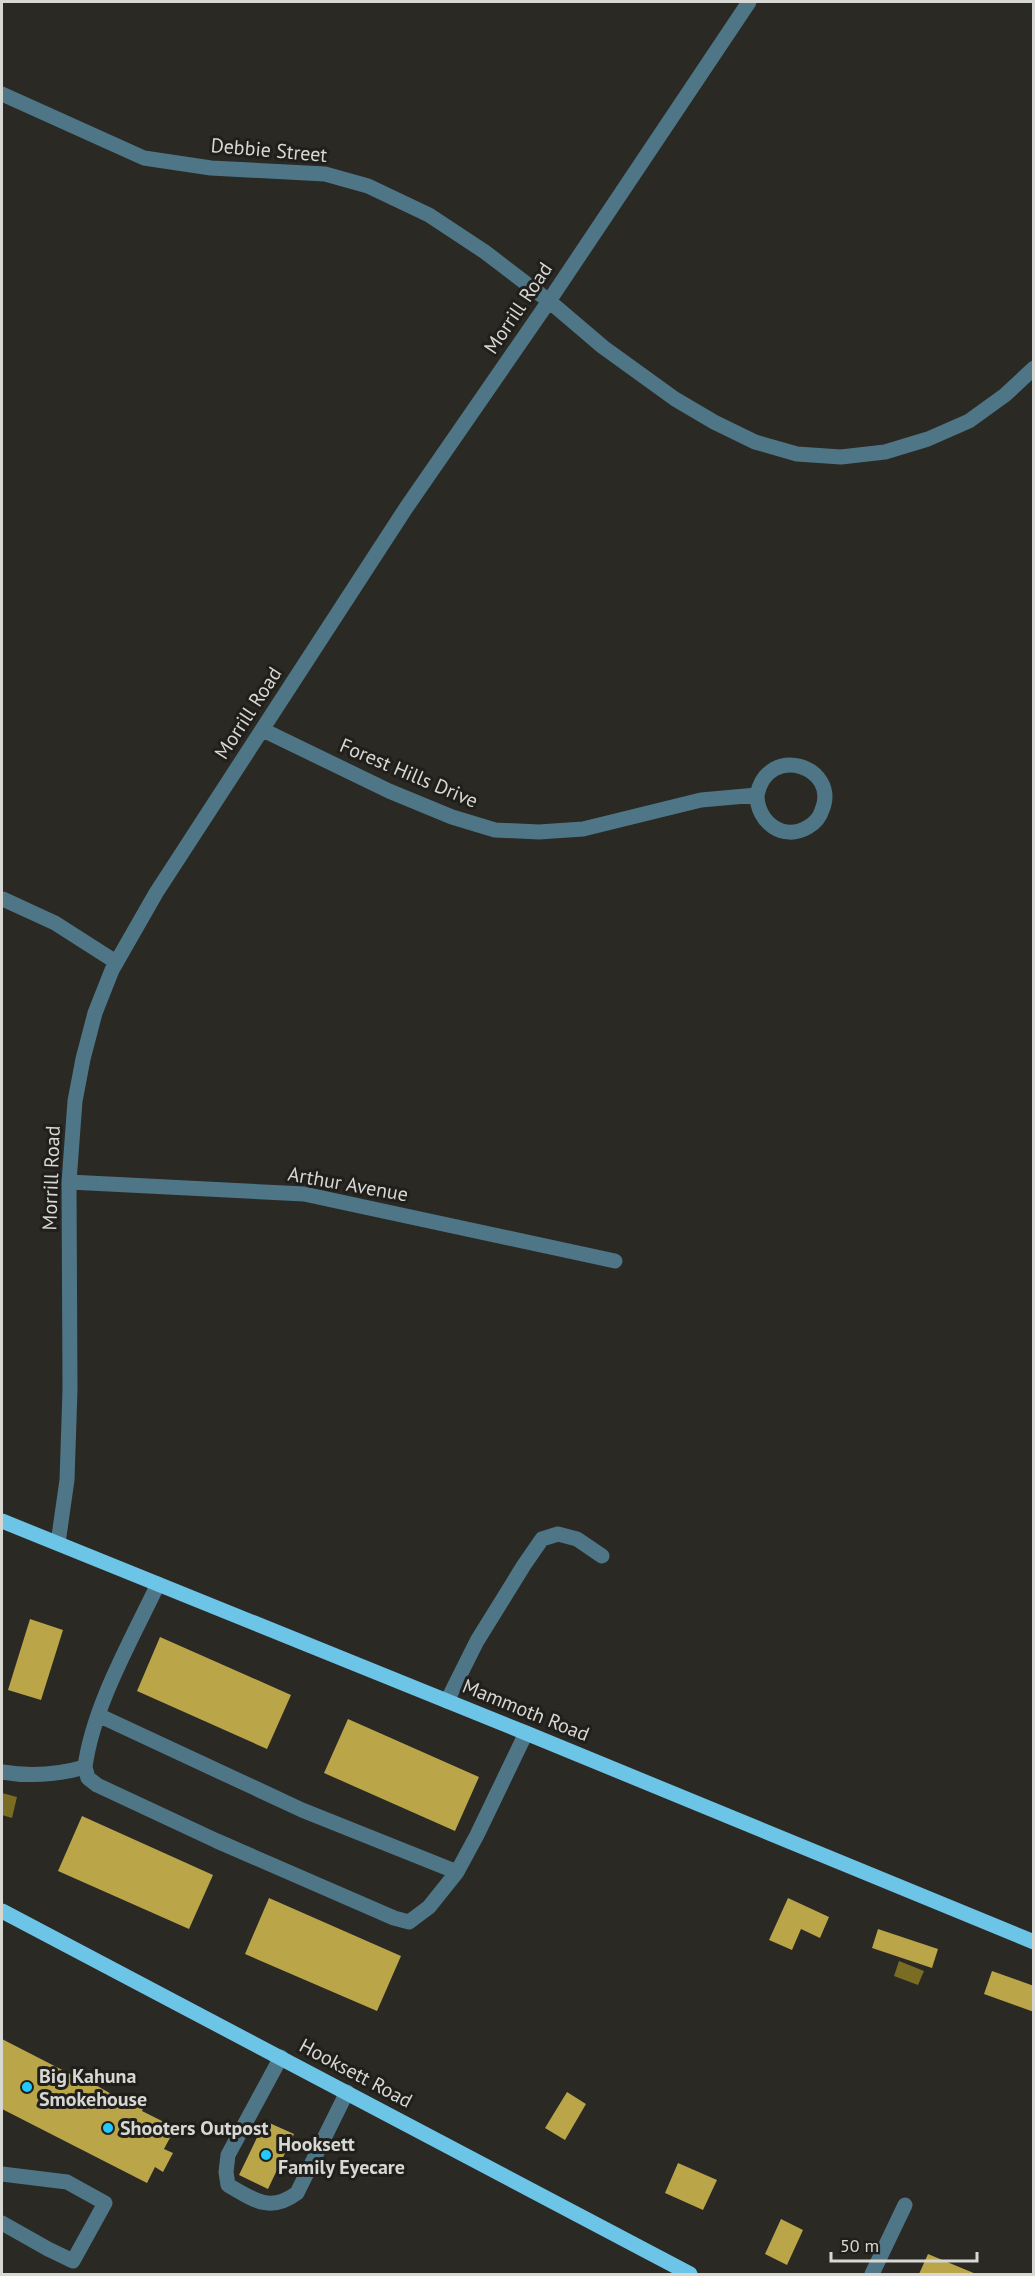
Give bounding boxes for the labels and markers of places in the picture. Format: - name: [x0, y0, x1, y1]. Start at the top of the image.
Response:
- place label: Big Kahuna Smokehouse: [39, 2063, 147, 2112]
- marker: Big Kahuna Smokehouse: [20, 2080, 34, 2094]
- place label: Shooters Outpost: [120, 2115, 268, 2141]
- marker: Shooters Outpost: [101, 2121, 115, 2135]
- place label: Hooksett Family Eyecare: [278, 2131, 405, 2180]
- marker: Hooksett Family Eyecare: [259, 2148, 273, 2162]

